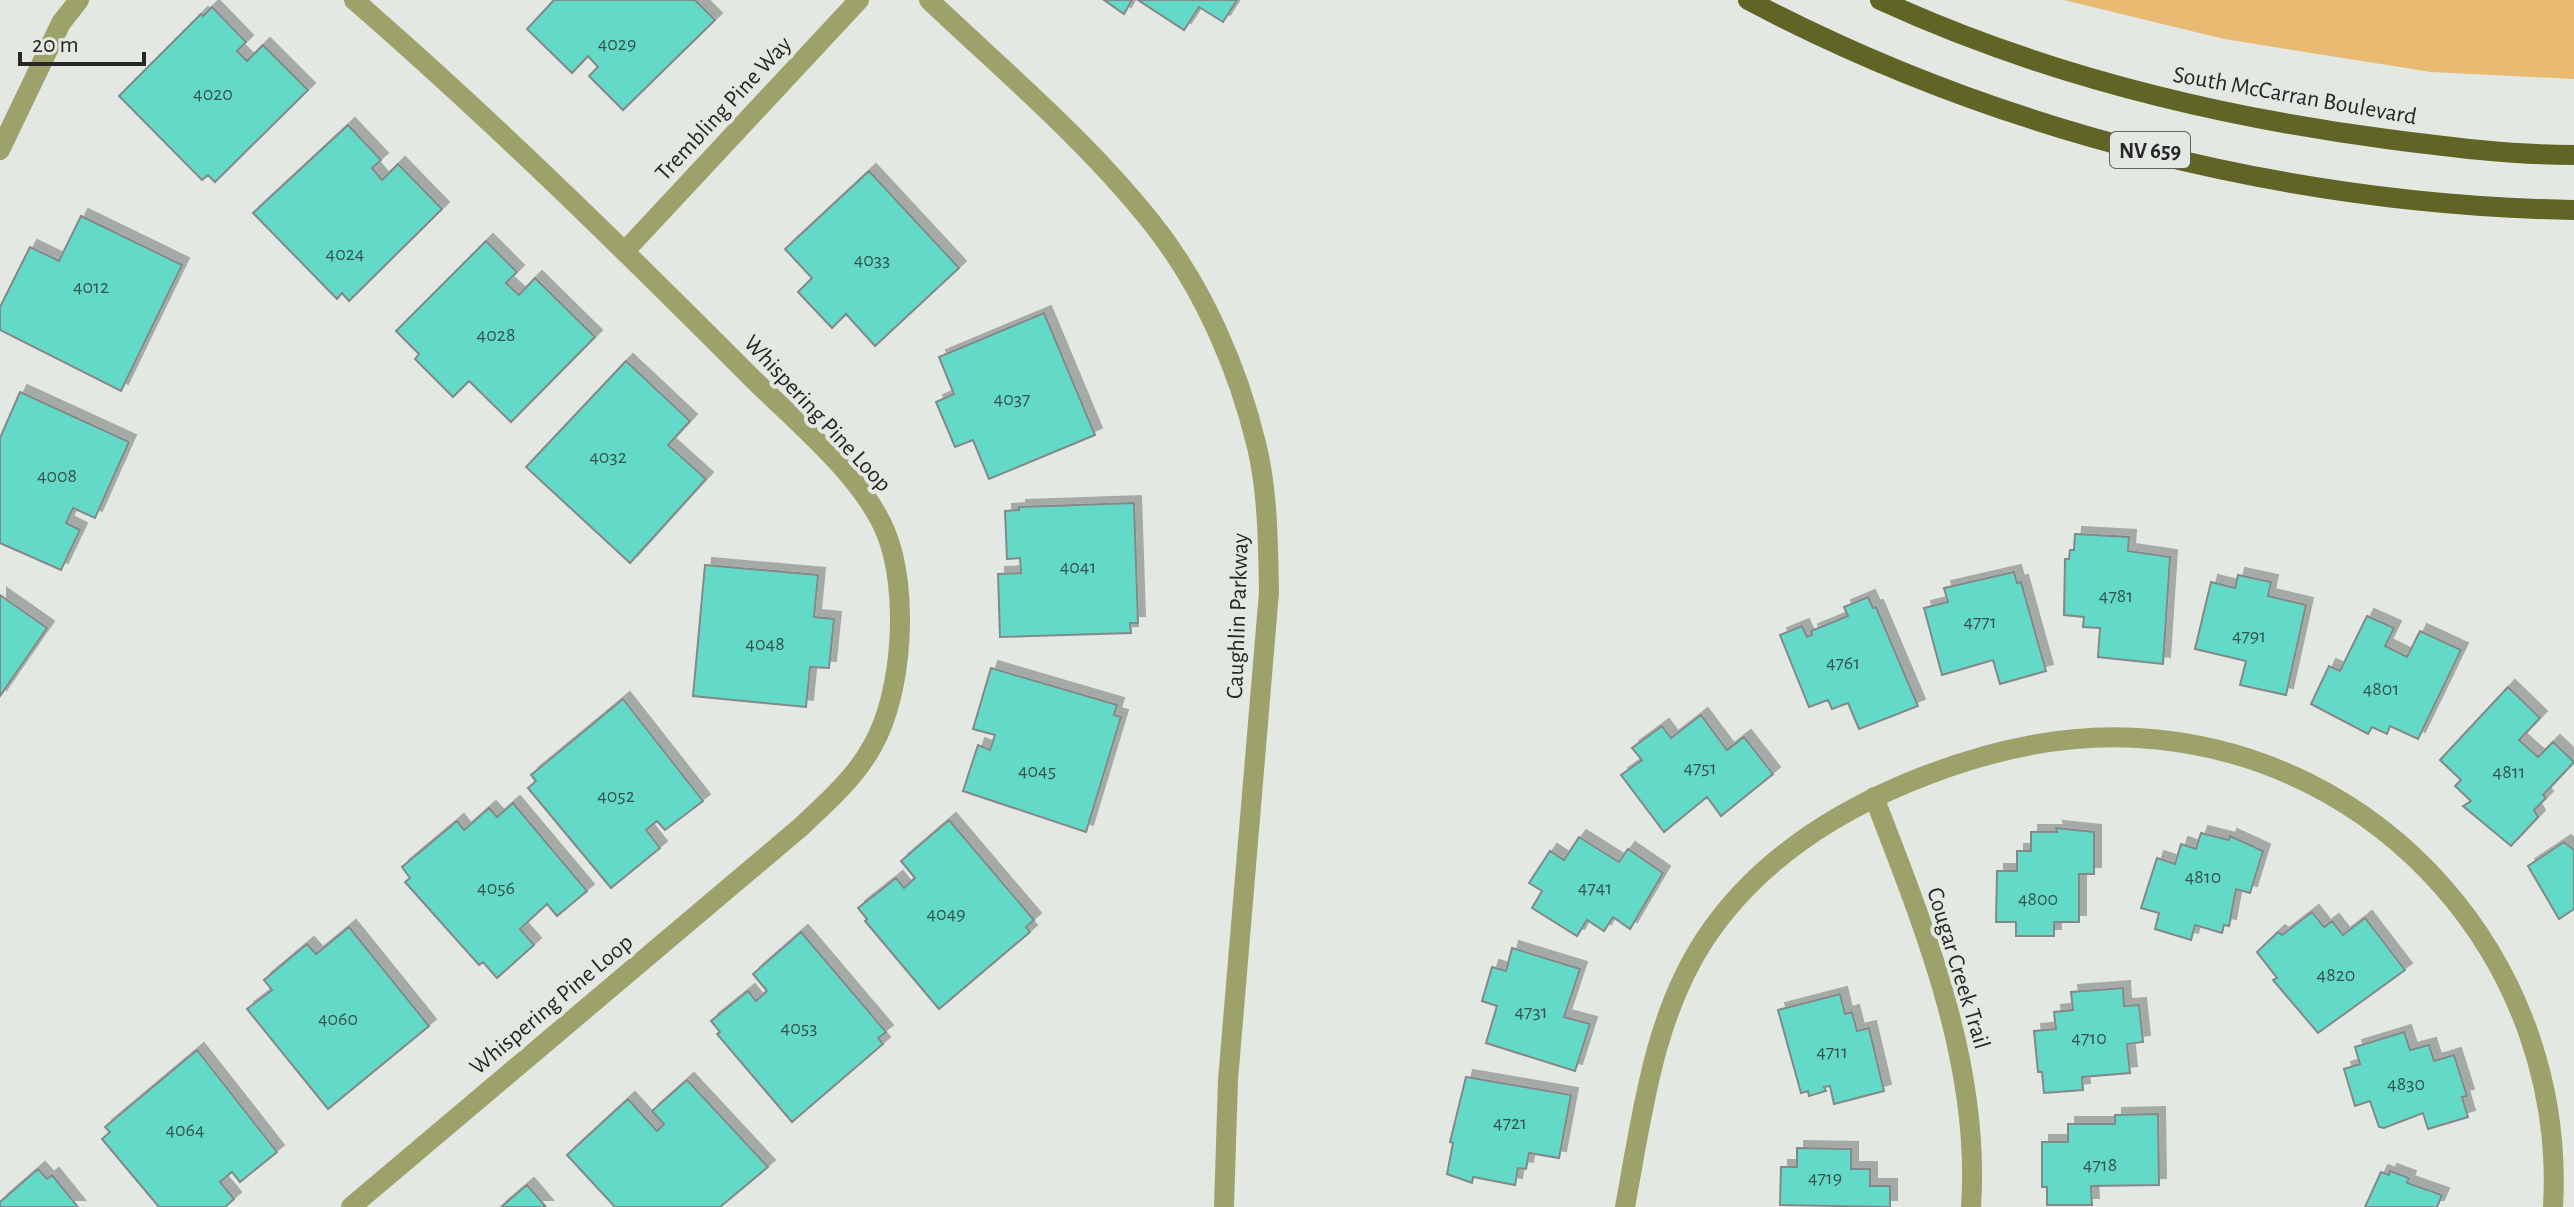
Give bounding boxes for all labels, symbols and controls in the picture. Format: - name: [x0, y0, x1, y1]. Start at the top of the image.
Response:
- scale bar: [20, 16, 144, 66]
- street label: Trembling Pine Way: [651, 32, 796, 185]
- text: 20 m: [32, 33, 79, 57]
- house number: 4029: [598, 34, 636, 54]
- street label: South McCarran Boulevard: [2171, 63, 2418, 129]
- house number: 4020: [193, 84, 233, 104]
- road number: NV 659: [2110, 132, 2190, 168]
- house number: 4024: [326, 244, 364, 264]
- house number: 4033: [854, 250, 890, 270]
- house number: 4012: [73, 277, 109, 297]
- house number: 4028: [477, 325, 515, 345]
- street label: Whispering Pine Loop: [739, 331, 896, 497]
- house number: 4037: [994, 389, 1030, 409]
- house number: 4032: [589, 447, 627, 467]
- house number: 4008: [37, 466, 77, 486]
- street label: Caughlin Parkway: [1223, 533, 1253, 700]
- house number: 4041: [1060, 557, 1096, 577]
- house number: 4781: [2099, 586, 2133, 606]
- house number: 4771: [1963, 612, 1997, 632]
- house number: 4791: [2232, 626, 2266, 646]
- house number: 4048: [745, 634, 785, 654]
- house number: 4761: [1826, 653, 1860, 673]
- house number: 4801: [2363, 679, 2399, 699]
- house number: 4751: [1683, 758, 1717, 778]
- house number: 4045: [1018, 761, 1056, 781]
- house number: 4811: [2493, 762, 2525, 782]
- house number: 4052: [597, 786, 635, 806]
- house number: 4810: [2185, 867, 2221, 887]
- house number: 4056: [477, 878, 515, 898]
- house number: 4741: [1578, 878, 1612, 898]
- street label: Cougar Creek Trail: [1922, 885, 1994, 1052]
- house number: 4800: [2018, 889, 2058, 909]
- house number: 4049: [926, 904, 966, 924]
- street label: Whispering Pine Loop: [466, 930, 638, 1080]
- house number: 4820: [2317, 965, 2355, 985]
- house number: 4731: [1514, 1002, 1548, 1022]
- house number: 4060: [318, 1009, 358, 1029]
- house number: 4053: [781, 1018, 817, 1038]
- house number: 4710: [2071, 1028, 2107, 1048]
- house number: 4711: [1816, 1042, 1848, 1062]
- house number: 4830: [2387, 1074, 2425, 1094]
- house number: 4721: [1493, 1113, 1527, 1133]
- house number: 4064: [165, 1120, 205, 1140]
- house number: 4718: [2083, 1155, 2117, 1175]
- house number: 4719: [1808, 1168, 1842, 1188]

